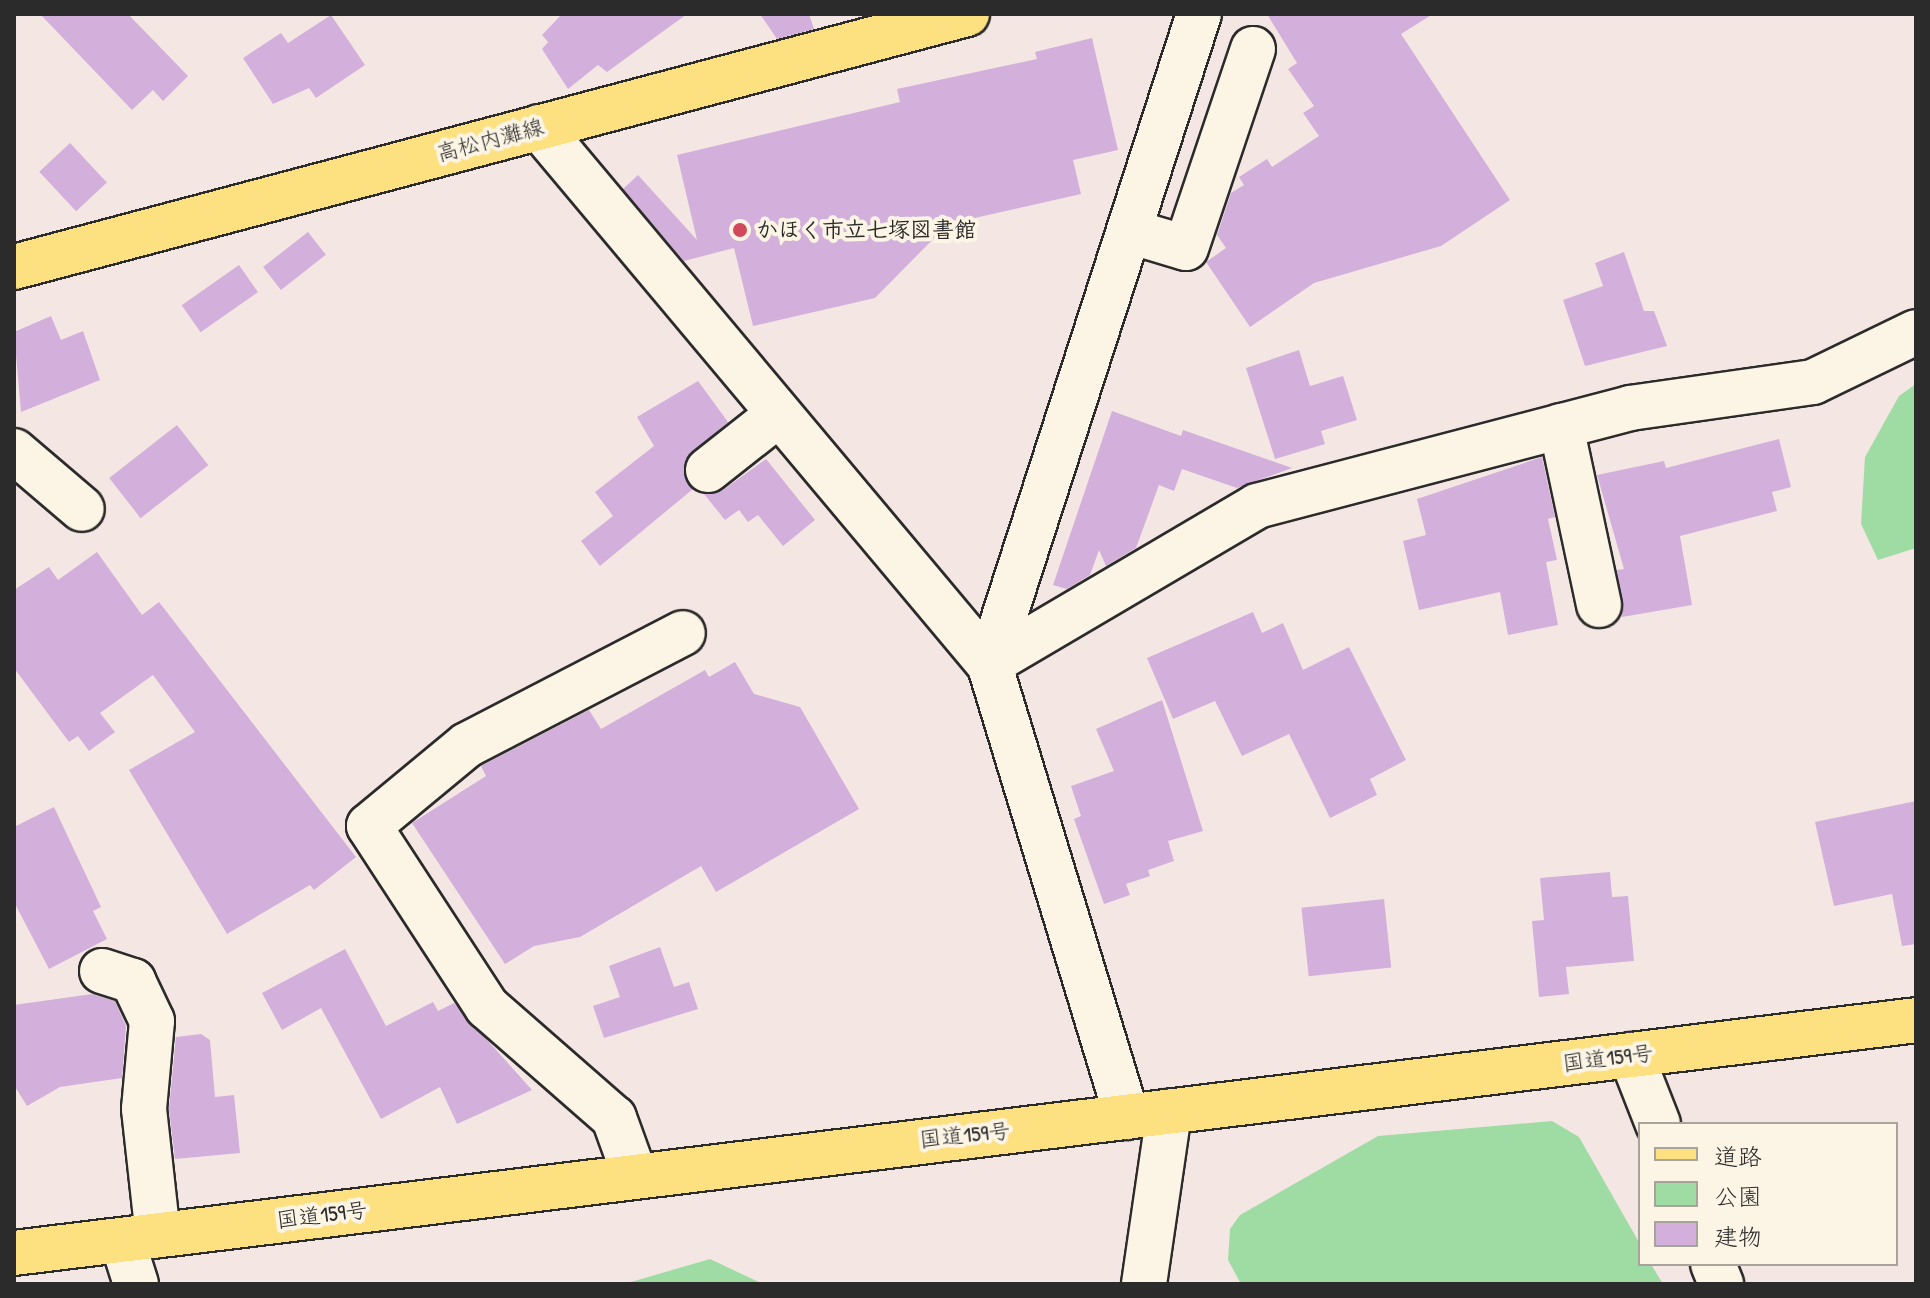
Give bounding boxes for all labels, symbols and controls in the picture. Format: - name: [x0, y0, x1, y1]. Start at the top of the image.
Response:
- street label: 高松内灘線: [433, 113, 547, 167]
- place label: かほく市立七塚図書館: [756, 217, 976, 243]
- marker: かほく市立七塚図書館: [731, 221, 749, 239]
- street label: 国道159号: [1561, 1039, 1655, 1077]
- street label: 国道159号: [918, 1117, 1012, 1153]
- legend: [1638, 1122, 1898, 1266]
- text: 道路: [1714, 1140, 1762, 1172]
- text: 公園: [1714, 1180, 1762, 1212]
- street label: 国道159号: [275, 1196, 369, 1234]
- text: 建物: [1714, 1220, 1762, 1252]

